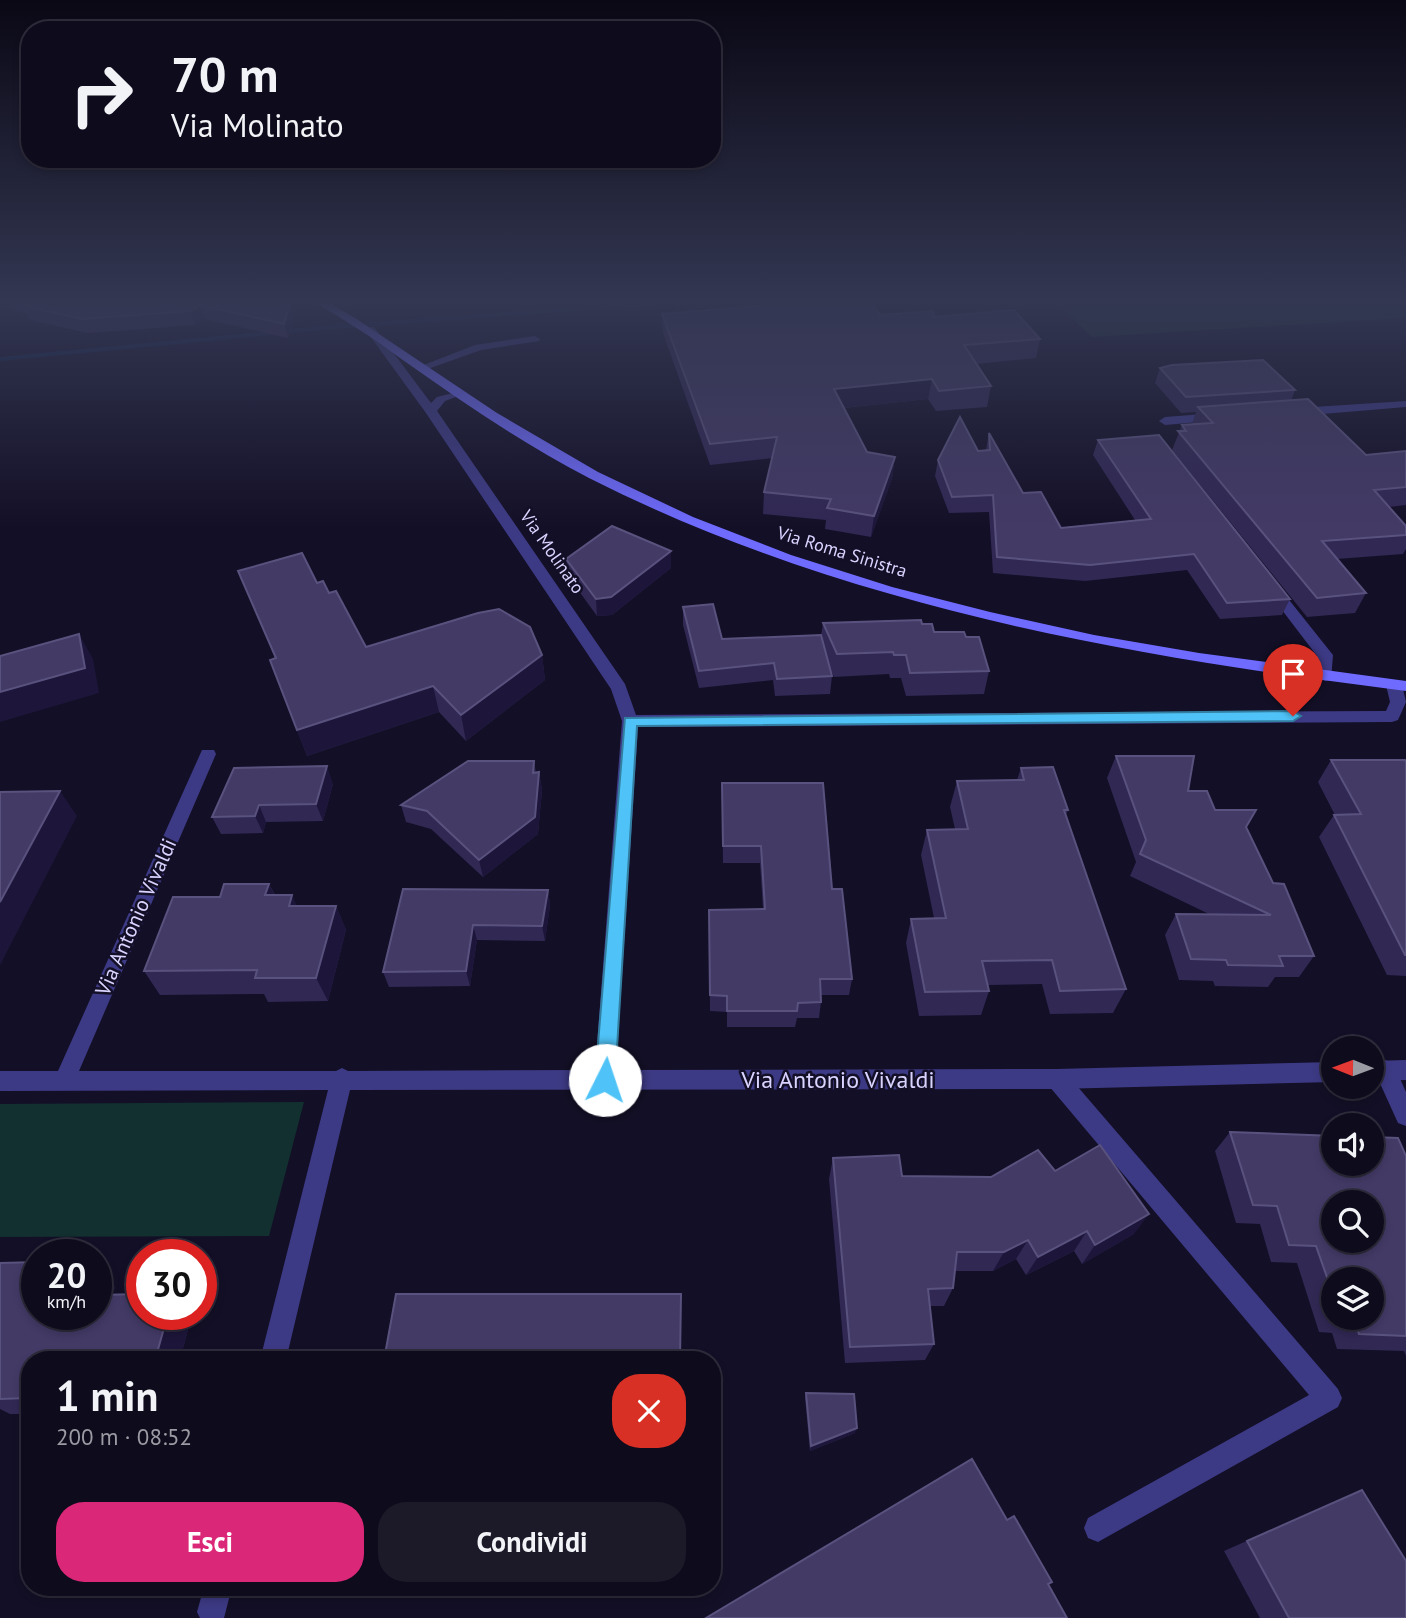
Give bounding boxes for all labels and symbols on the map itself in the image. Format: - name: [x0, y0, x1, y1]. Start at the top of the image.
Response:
- street label: Via Molinato: [515, 505, 590, 598]
- street label: Via Roma Sinistra: [774, 521, 910, 582]
- pin: [1263, 644, 1323, 716]
- street label: Via Antonio Vivaldi: [88, 834, 182, 1001]
- north arrow: [1321, 1036, 1384, 1099]
- position arrow: [568, 1043, 642, 1117]
- street label: Via Antonio Vivaldi: [740, 1064, 935, 1095]
- speed limit sign: 30: [126, 1239, 217, 1330]

